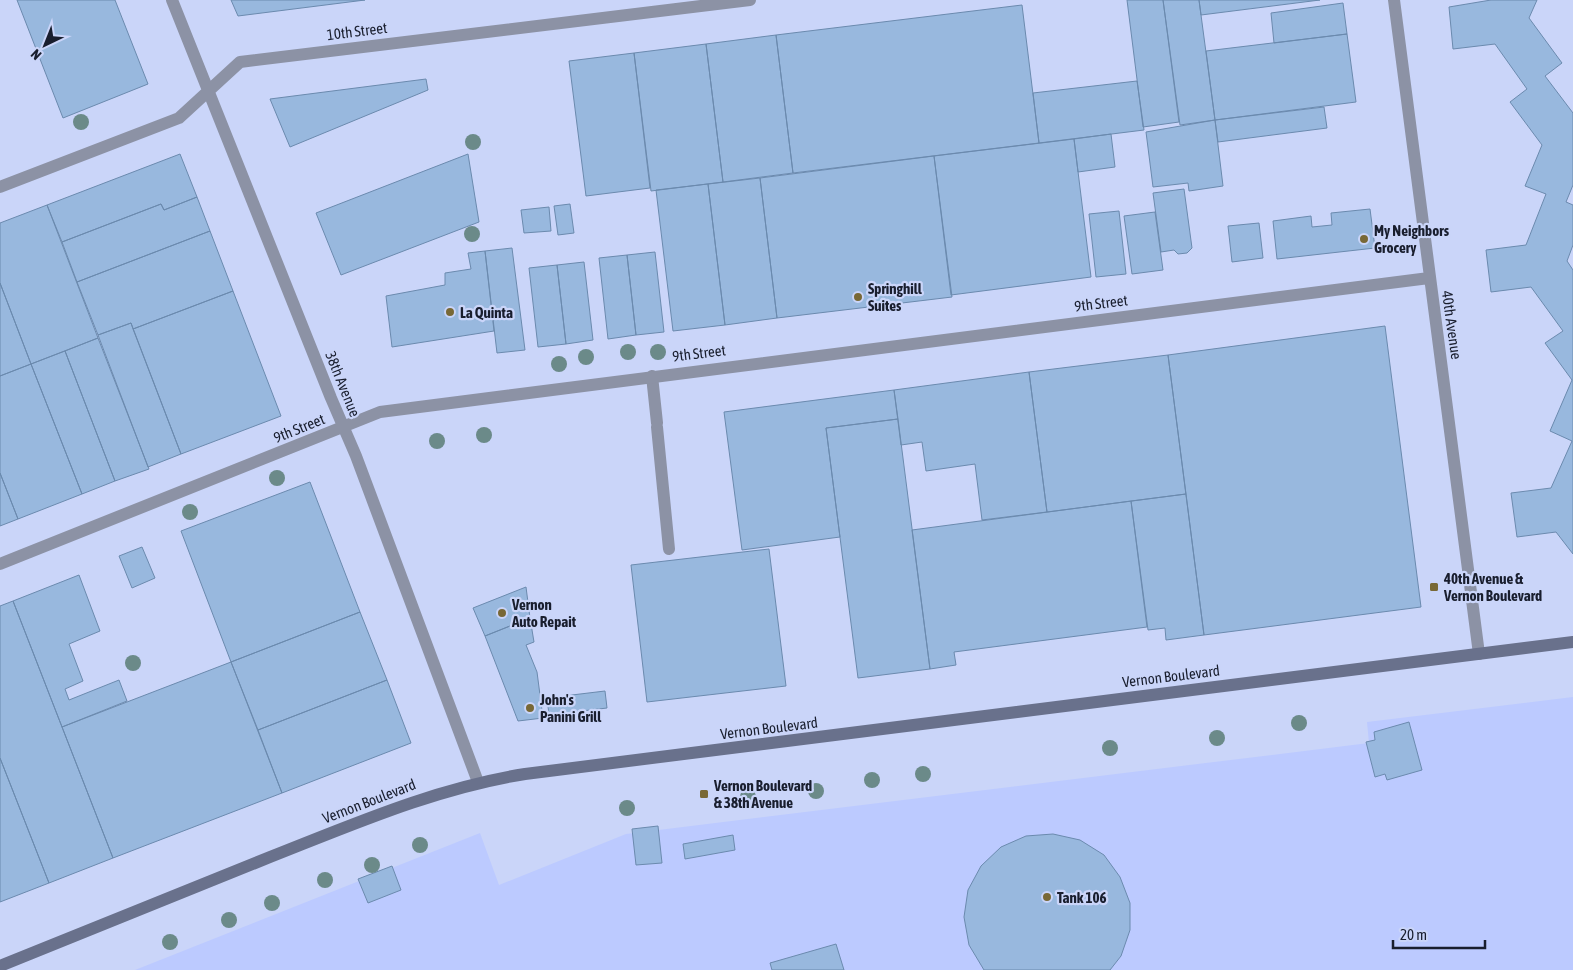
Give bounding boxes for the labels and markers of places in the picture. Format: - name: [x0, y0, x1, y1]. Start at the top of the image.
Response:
- place label: My Neighbors Grocery: [1374, 222, 1450, 256]
- marker: My Neighbors Grocery: [1358, 233, 1370, 245]
- place label: Springhill Suites: [868, 280, 923, 314]
- marker: Springhill Suites: [852, 291, 864, 303]
- place label: La Quinta: [460, 304, 513, 321]
- marker: La Quinta: [444, 306, 456, 318]
- place label: 40th Avenue & Vernon Boulevard: [1443, 570, 1542, 604]
- marker: 40th Avenue & Vernon Boulevard: [1428, 581, 1440, 593]
- place label: Vernon Auto Repait: [511, 596, 577, 630]
- marker: Vernon Auto Repait: [496, 607, 508, 619]
- place label: John's Panini Grill: [539, 691, 602, 725]
- marker: John's Panini Grill: [524, 702, 536, 714]
- place label: Vernon Boulevard & 38th Avenue: [713, 777, 812, 811]
- marker: Vernon Boulevard & 38th Avenue: [698, 788, 710, 800]
- place label: Tank 106: [1057, 889, 1107, 906]
- marker: Tank 106: [1041, 891, 1053, 903]

